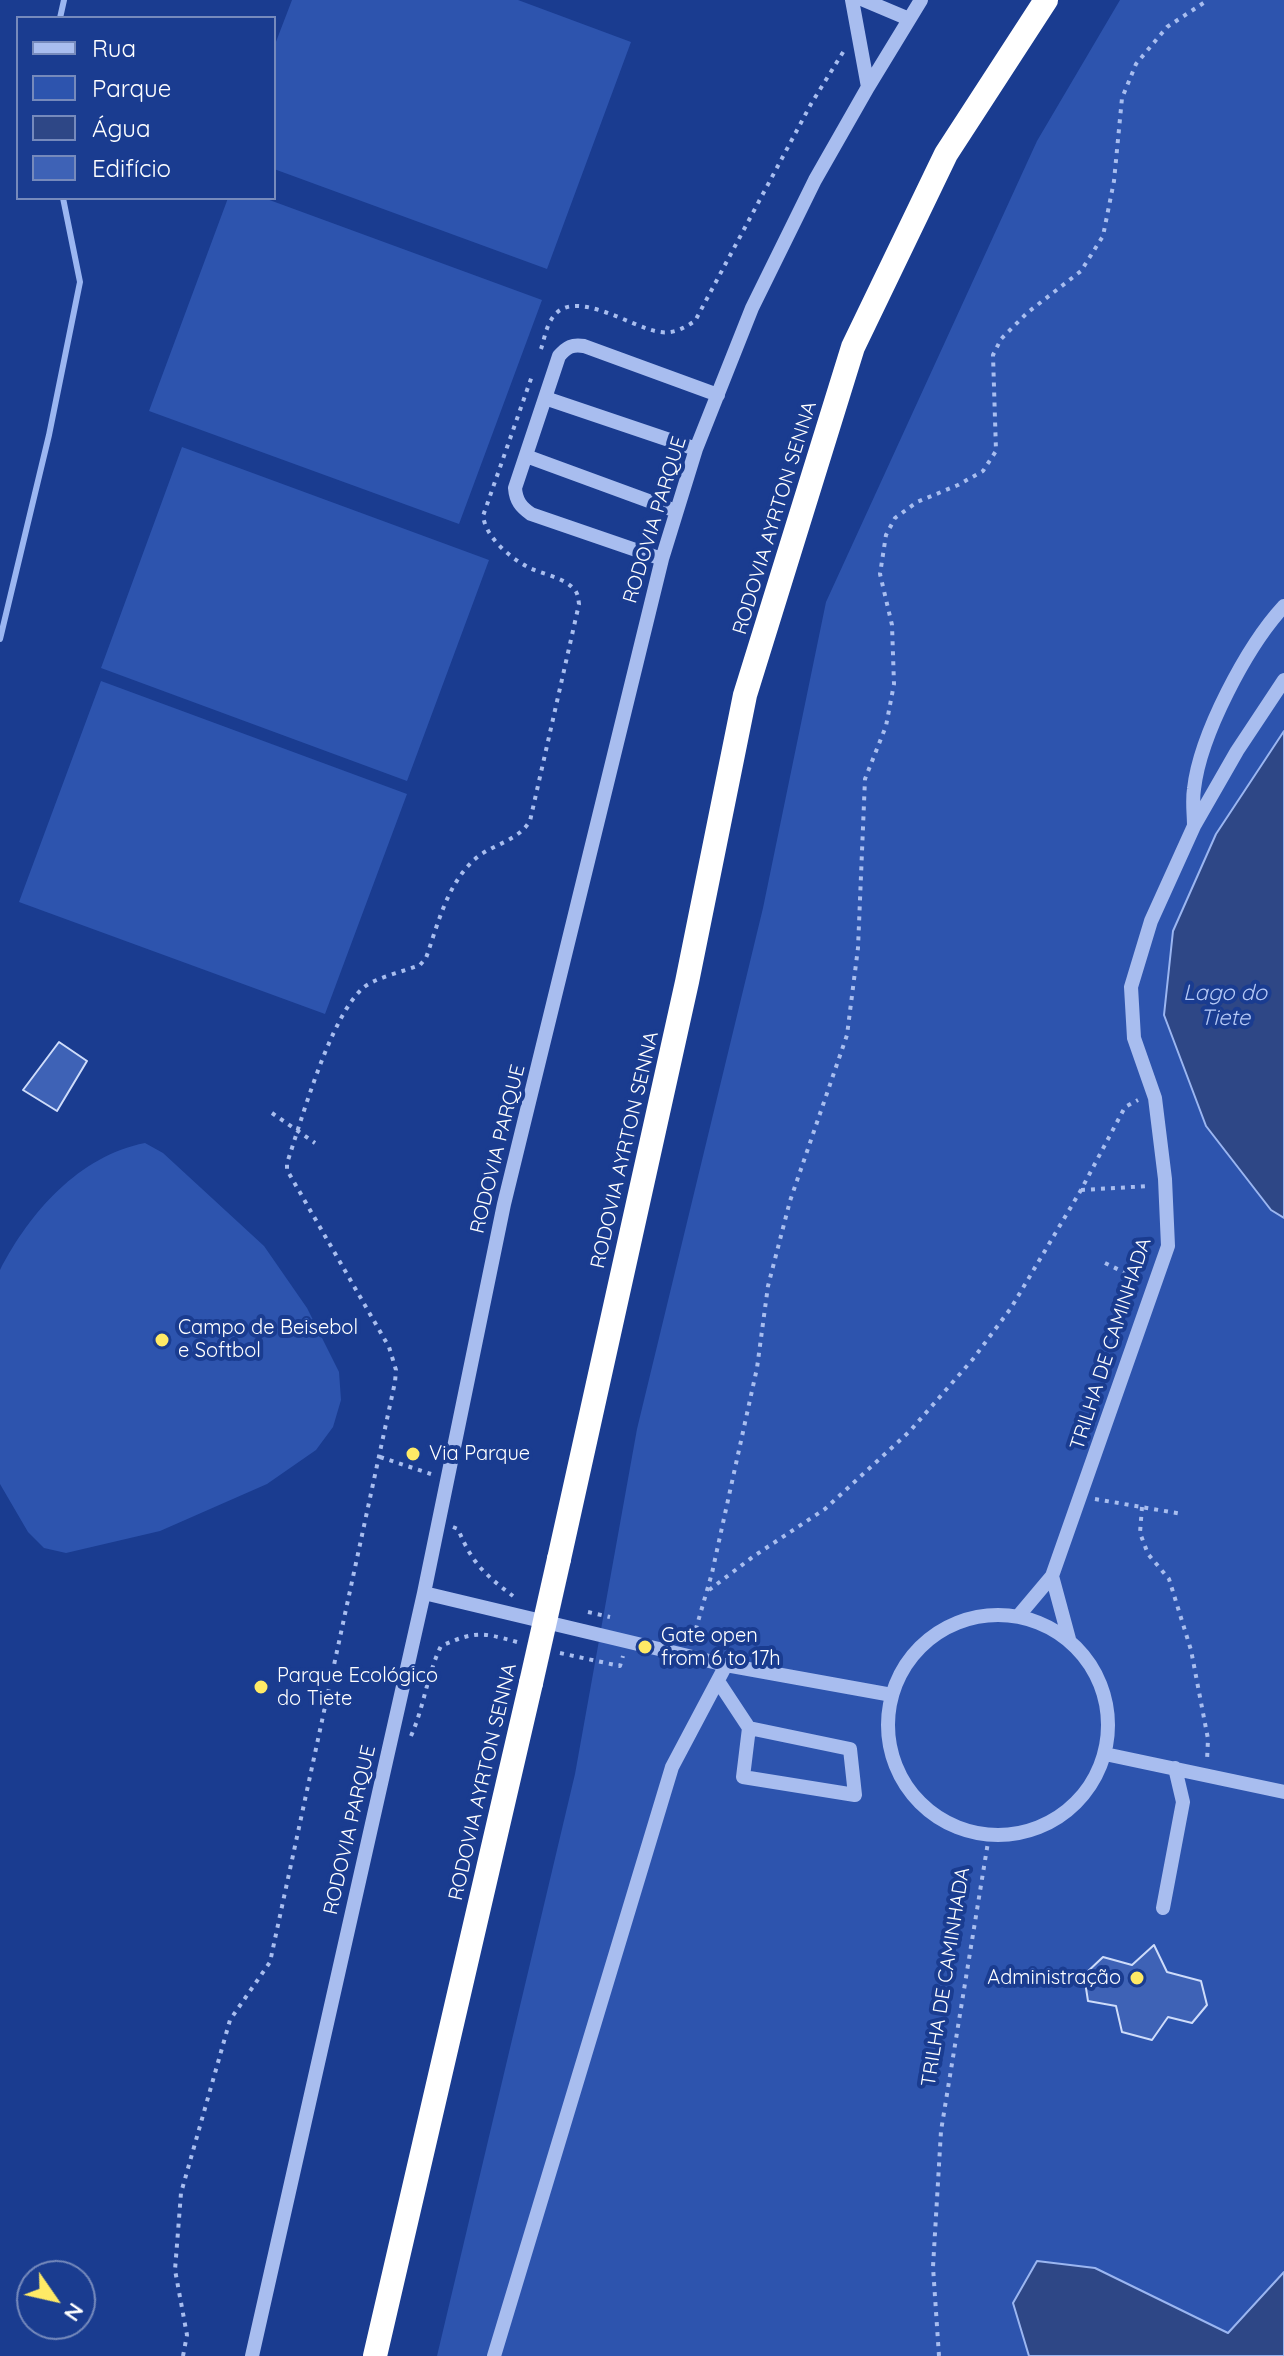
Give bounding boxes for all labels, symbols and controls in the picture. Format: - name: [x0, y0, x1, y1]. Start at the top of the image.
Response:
- legend: [16, 16, 276, 200]
- text: Rua: [92, 33, 136, 63]
- text: Parque: [92, 73, 171, 103]
- text: Água: [92, 113, 151, 143]
- text: Edifício: [92, 153, 171, 183]
- street label: RODOVIA AYRTON SENNA: [728, 398, 822, 638]
- street label: RODOVIA PARQUE: [618, 434, 692, 606]
- water label: Lago do Tiete: [1183, 980, 1267, 1032]
- street label: RODOVIA AYRTON SENNA: [586, 1029, 664, 1271]
- street label: RODOVIA PARQUE: [465, 1062, 531, 1236]
- street label: TRILHA DE CAMINHADA: [1065, 1235, 1157, 1453]
- place label: Campo de Beisebol e Softbol: [178, 1316, 358, 1363]
- marker: Campo de Beisebol e Softbol: [153, 1331, 171, 1349]
- place label: Via Parque: [429, 1442, 530, 1466]
- marker: Via Parque: [404, 1445, 422, 1463]
- place label: Gate open from 6 to 17h: [661, 1624, 781, 1671]
- marker: Gate open from 6 to 17h: [636, 1638, 654, 1656]
- street label: RODOVIA AYRTON SENNA: [444, 1661, 522, 1903]
- place label: Parque Ecológico do Tiete: [277, 1664, 438, 1711]
- marker: Parque Ecológico do Tiete: [252, 1678, 270, 1696]
- street label: RODOVIA PARQUE: [319, 1743, 381, 1917]
- street label: TRILHA DE CAMINHADA: [917, 1866, 975, 2088]
- place label: Administração: [987, 1966, 1121, 1990]
- marker: Administração: [1128, 1969, 1146, 1987]
- north arrow: [16, 2260, 96, 2340]
- text: N: [58, 2298, 90, 2327]

